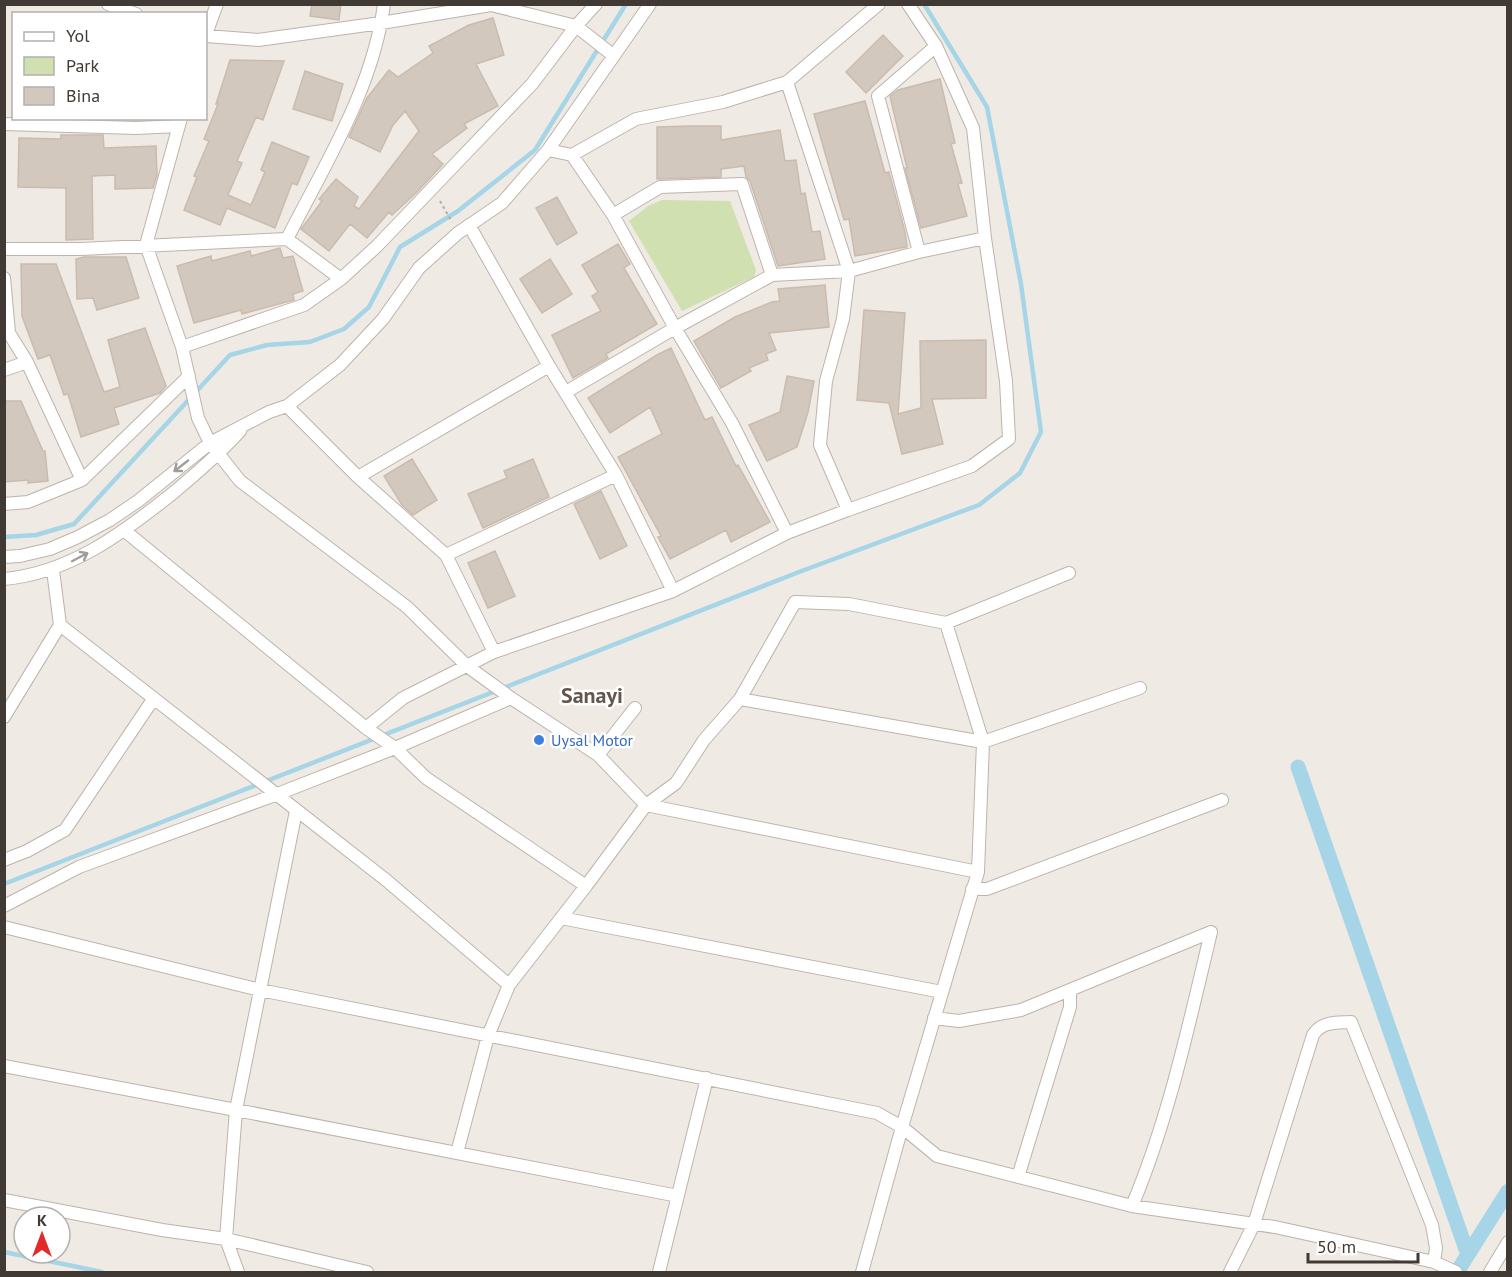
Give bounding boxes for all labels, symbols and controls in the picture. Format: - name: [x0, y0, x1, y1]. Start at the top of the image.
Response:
- legend: [12, 12, 207, 120]
- text: Yol: [66, 24, 90, 47]
- text: Park: [66, 54, 99, 77]
- text: Bina: [66, 84, 100, 107]
- one-way arrow: [173, 460, 189, 473]
- one-way arrow: [71, 550, 89, 562]
- district label: Sanayi: [561, 681, 623, 709]
- place label: Uysal Motor: [551, 730, 634, 750]
- marker: Uysal Motor: [532, 733, 546, 747]
- north arrow: [12, 1205, 72, 1265]
- text: K: [37, 1210, 47, 1230]
- scale bar: [1308, 1226, 1418, 1264]
- text: 50 m: [1317, 1235, 1356, 1258]

